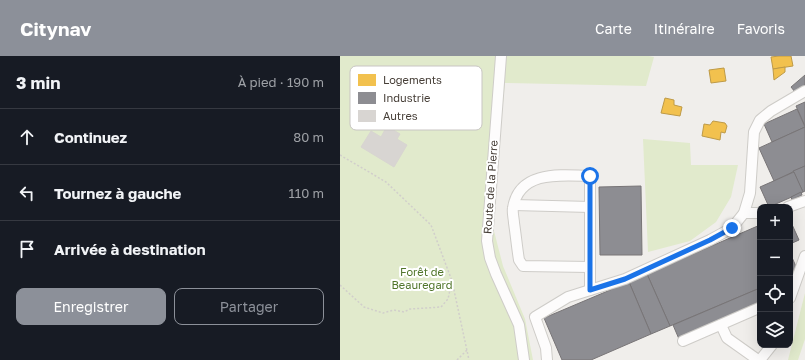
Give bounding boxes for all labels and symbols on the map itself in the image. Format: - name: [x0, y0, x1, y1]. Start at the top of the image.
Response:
- legend: [350, 66, 482, 130]
- text: Logements: [383, 73, 442, 86]
- text: Industrie: [383, 91, 431, 104]
- text: Autres: [383, 109, 418, 122]
- street label: Route de la Pierre: [480, 140, 500, 234]
- route start: [581, 167, 599, 185]
- route end: [723, 219, 741, 237]
- park label: Forêt de Beauregard: [391, 265, 453, 291]

